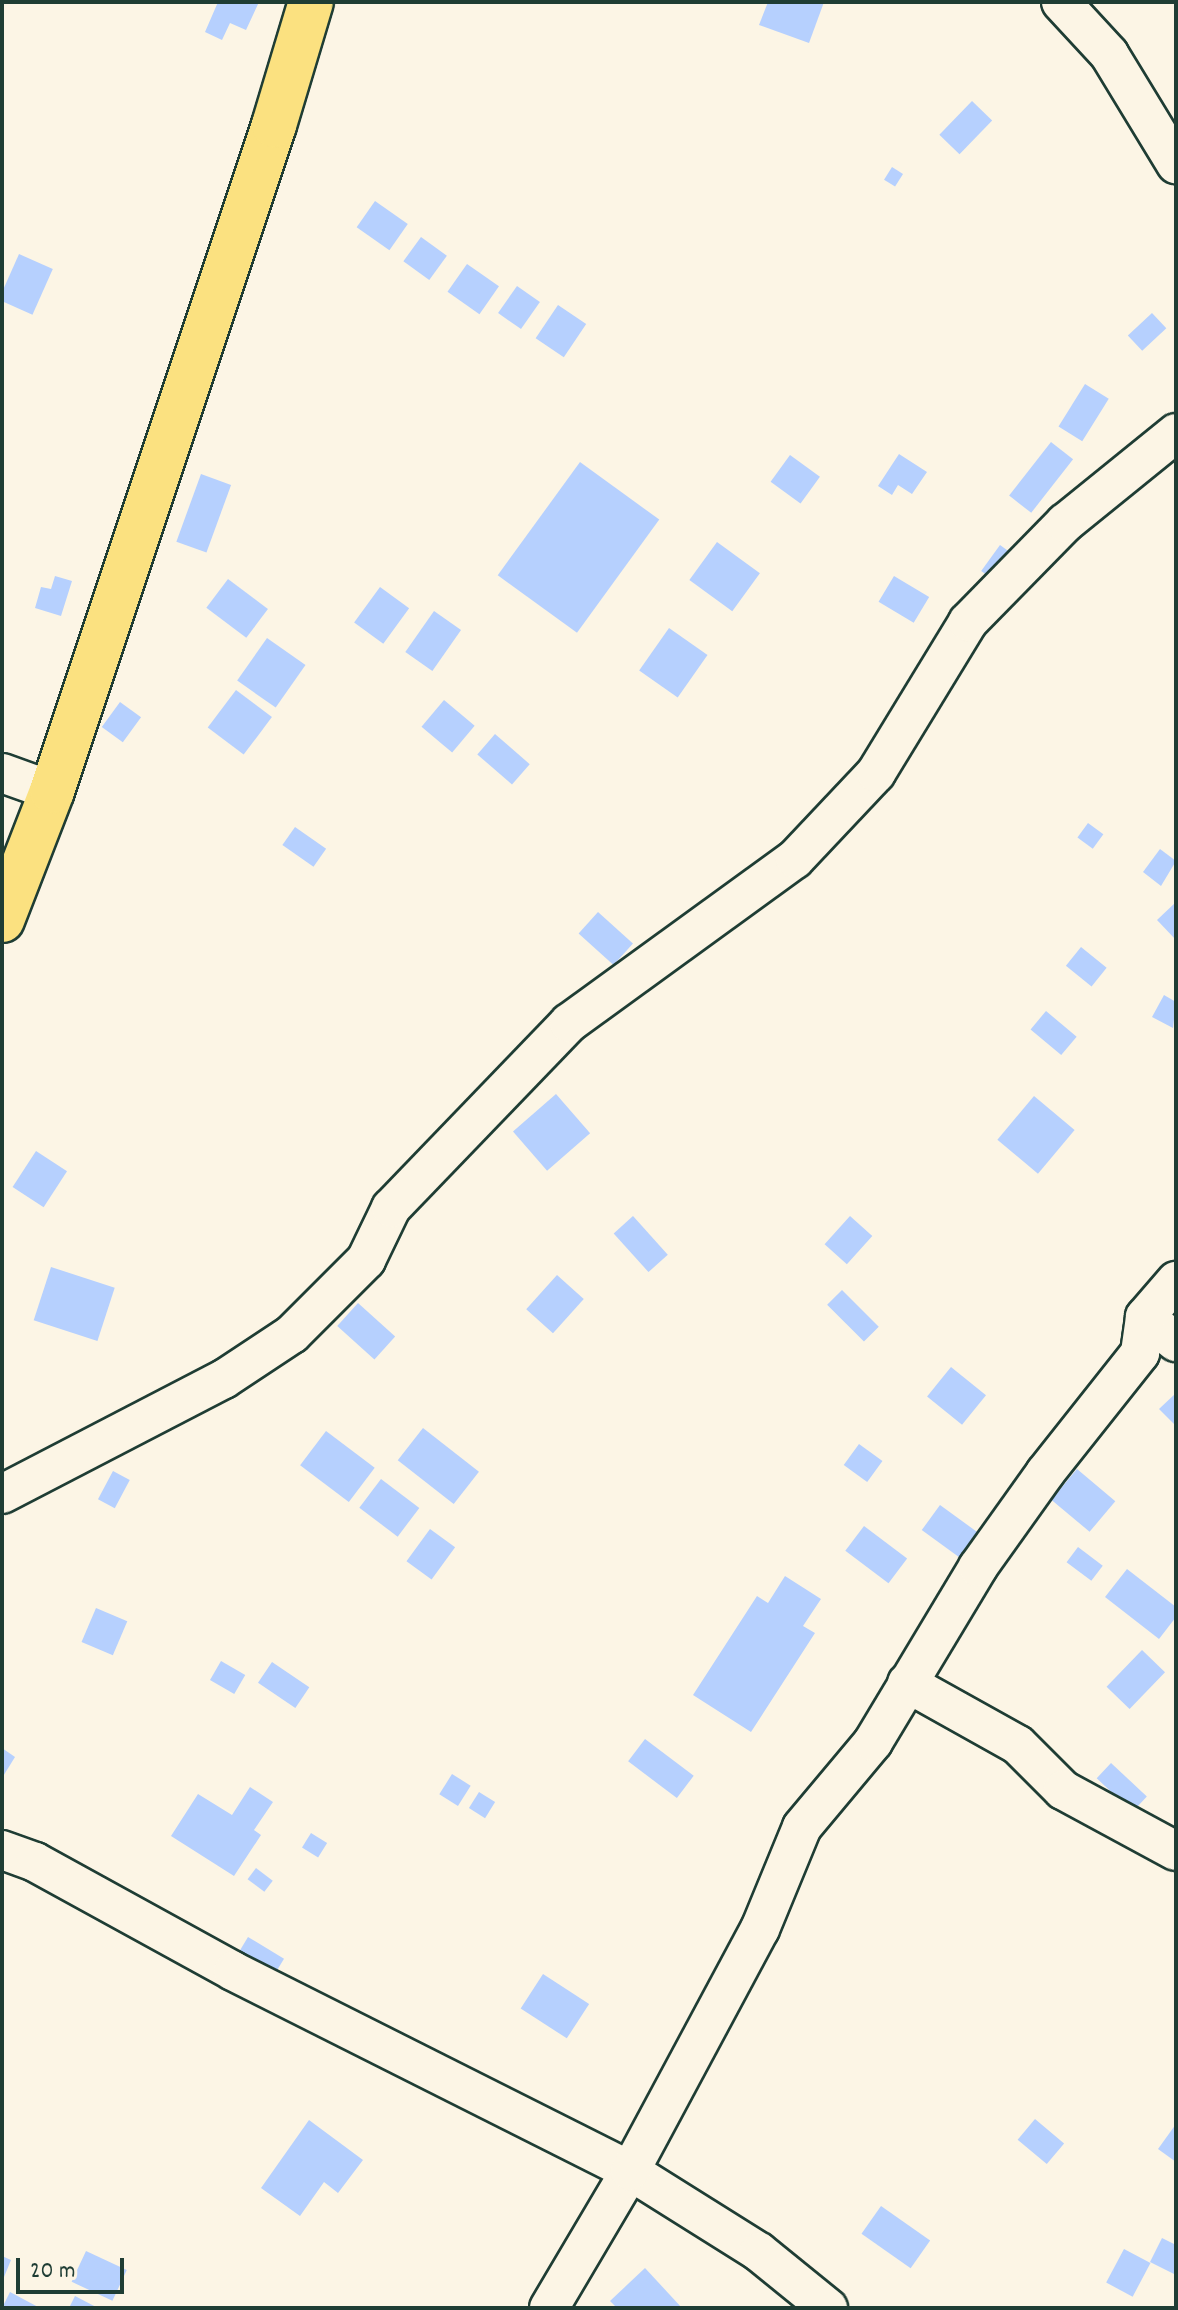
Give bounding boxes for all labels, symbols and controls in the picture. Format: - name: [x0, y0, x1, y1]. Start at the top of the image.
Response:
- scale bar: [20, 2242, 128, 2292]
- text: 20 m: [30, 2255, 76, 2289]

